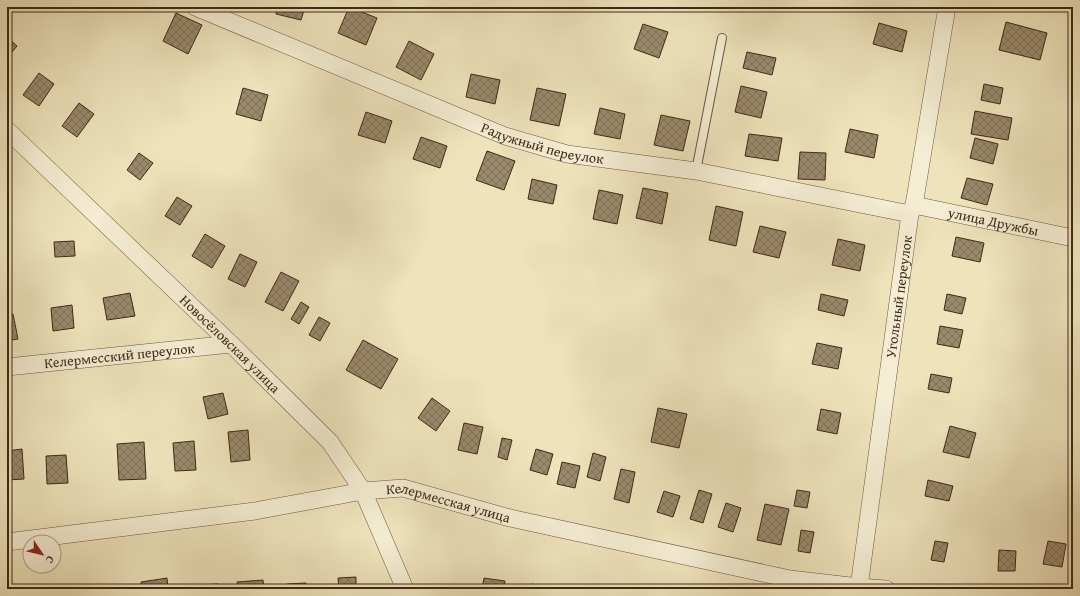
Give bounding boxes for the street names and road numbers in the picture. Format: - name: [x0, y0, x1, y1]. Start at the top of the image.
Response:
- street label: Радужный переулок: [478, 117, 606, 169]
- street label: улица Дружбы: [945, 202, 1040, 241]
- street label: Угольный переулок: [880, 234, 917, 359]
- street label: Новосёловская улица: [175, 290, 285, 398]
- street label: Келермесский переулок: [43, 338, 196, 373]
- street label: Келермесская улица: [385, 478, 513, 528]

